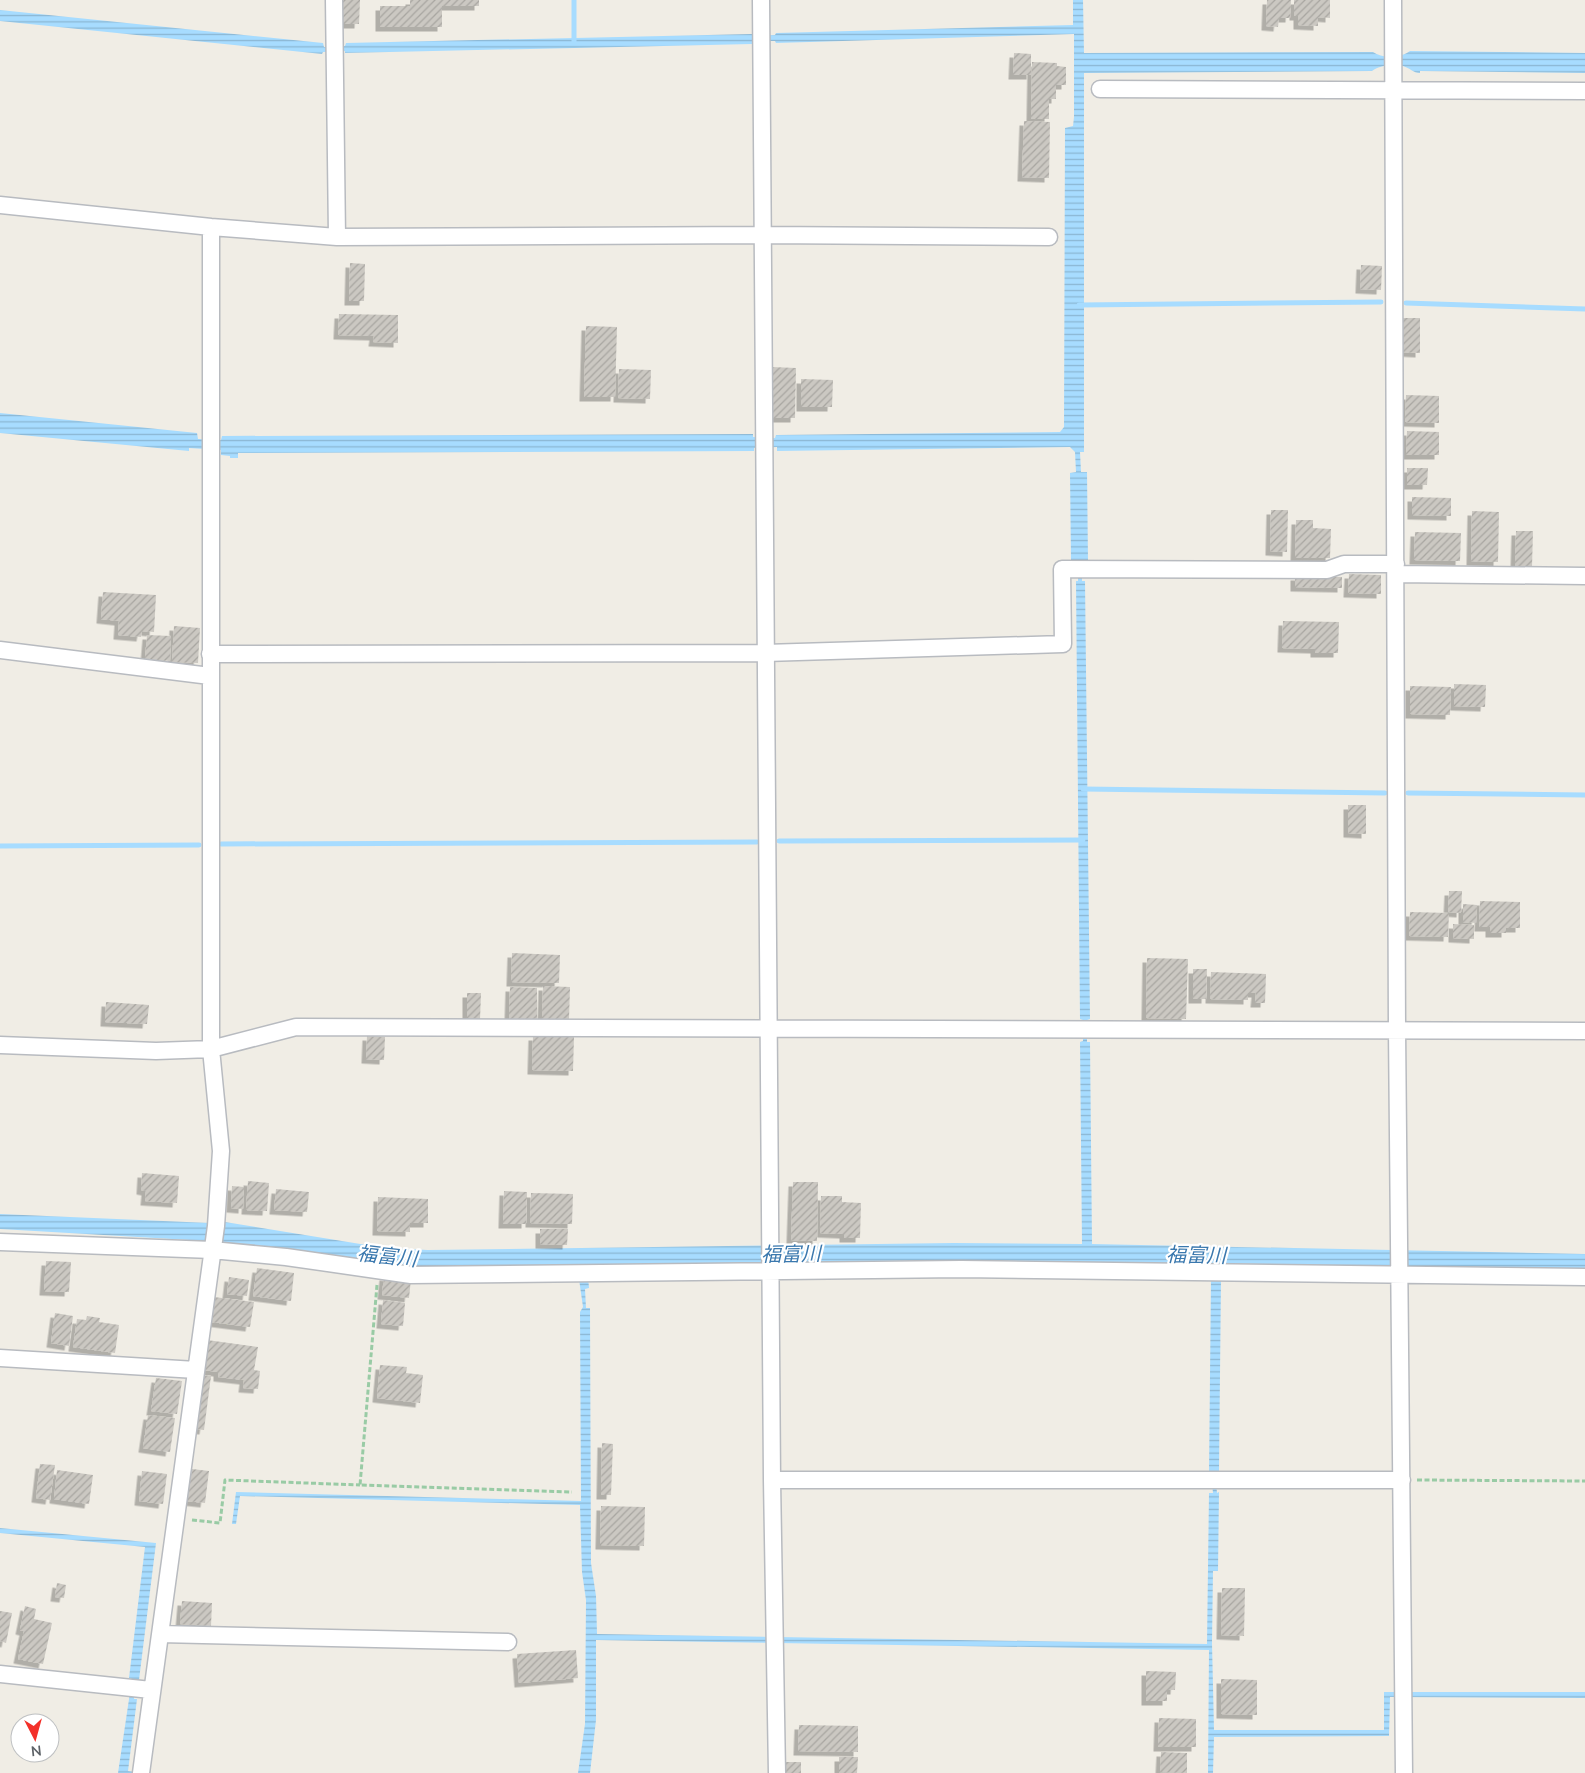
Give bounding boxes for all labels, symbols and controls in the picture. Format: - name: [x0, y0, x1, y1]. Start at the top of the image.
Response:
- water label: 福富川: [356, 1240, 420, 1271]
- water label: 福富川: [761, 1240, 823, 1267]
- water label: 福富川: [1166, 1241, 1228, 1268]
- north arrow: [10, 1713, 60, 1763]
- text: N: [30, 1741, 43, 1760]

